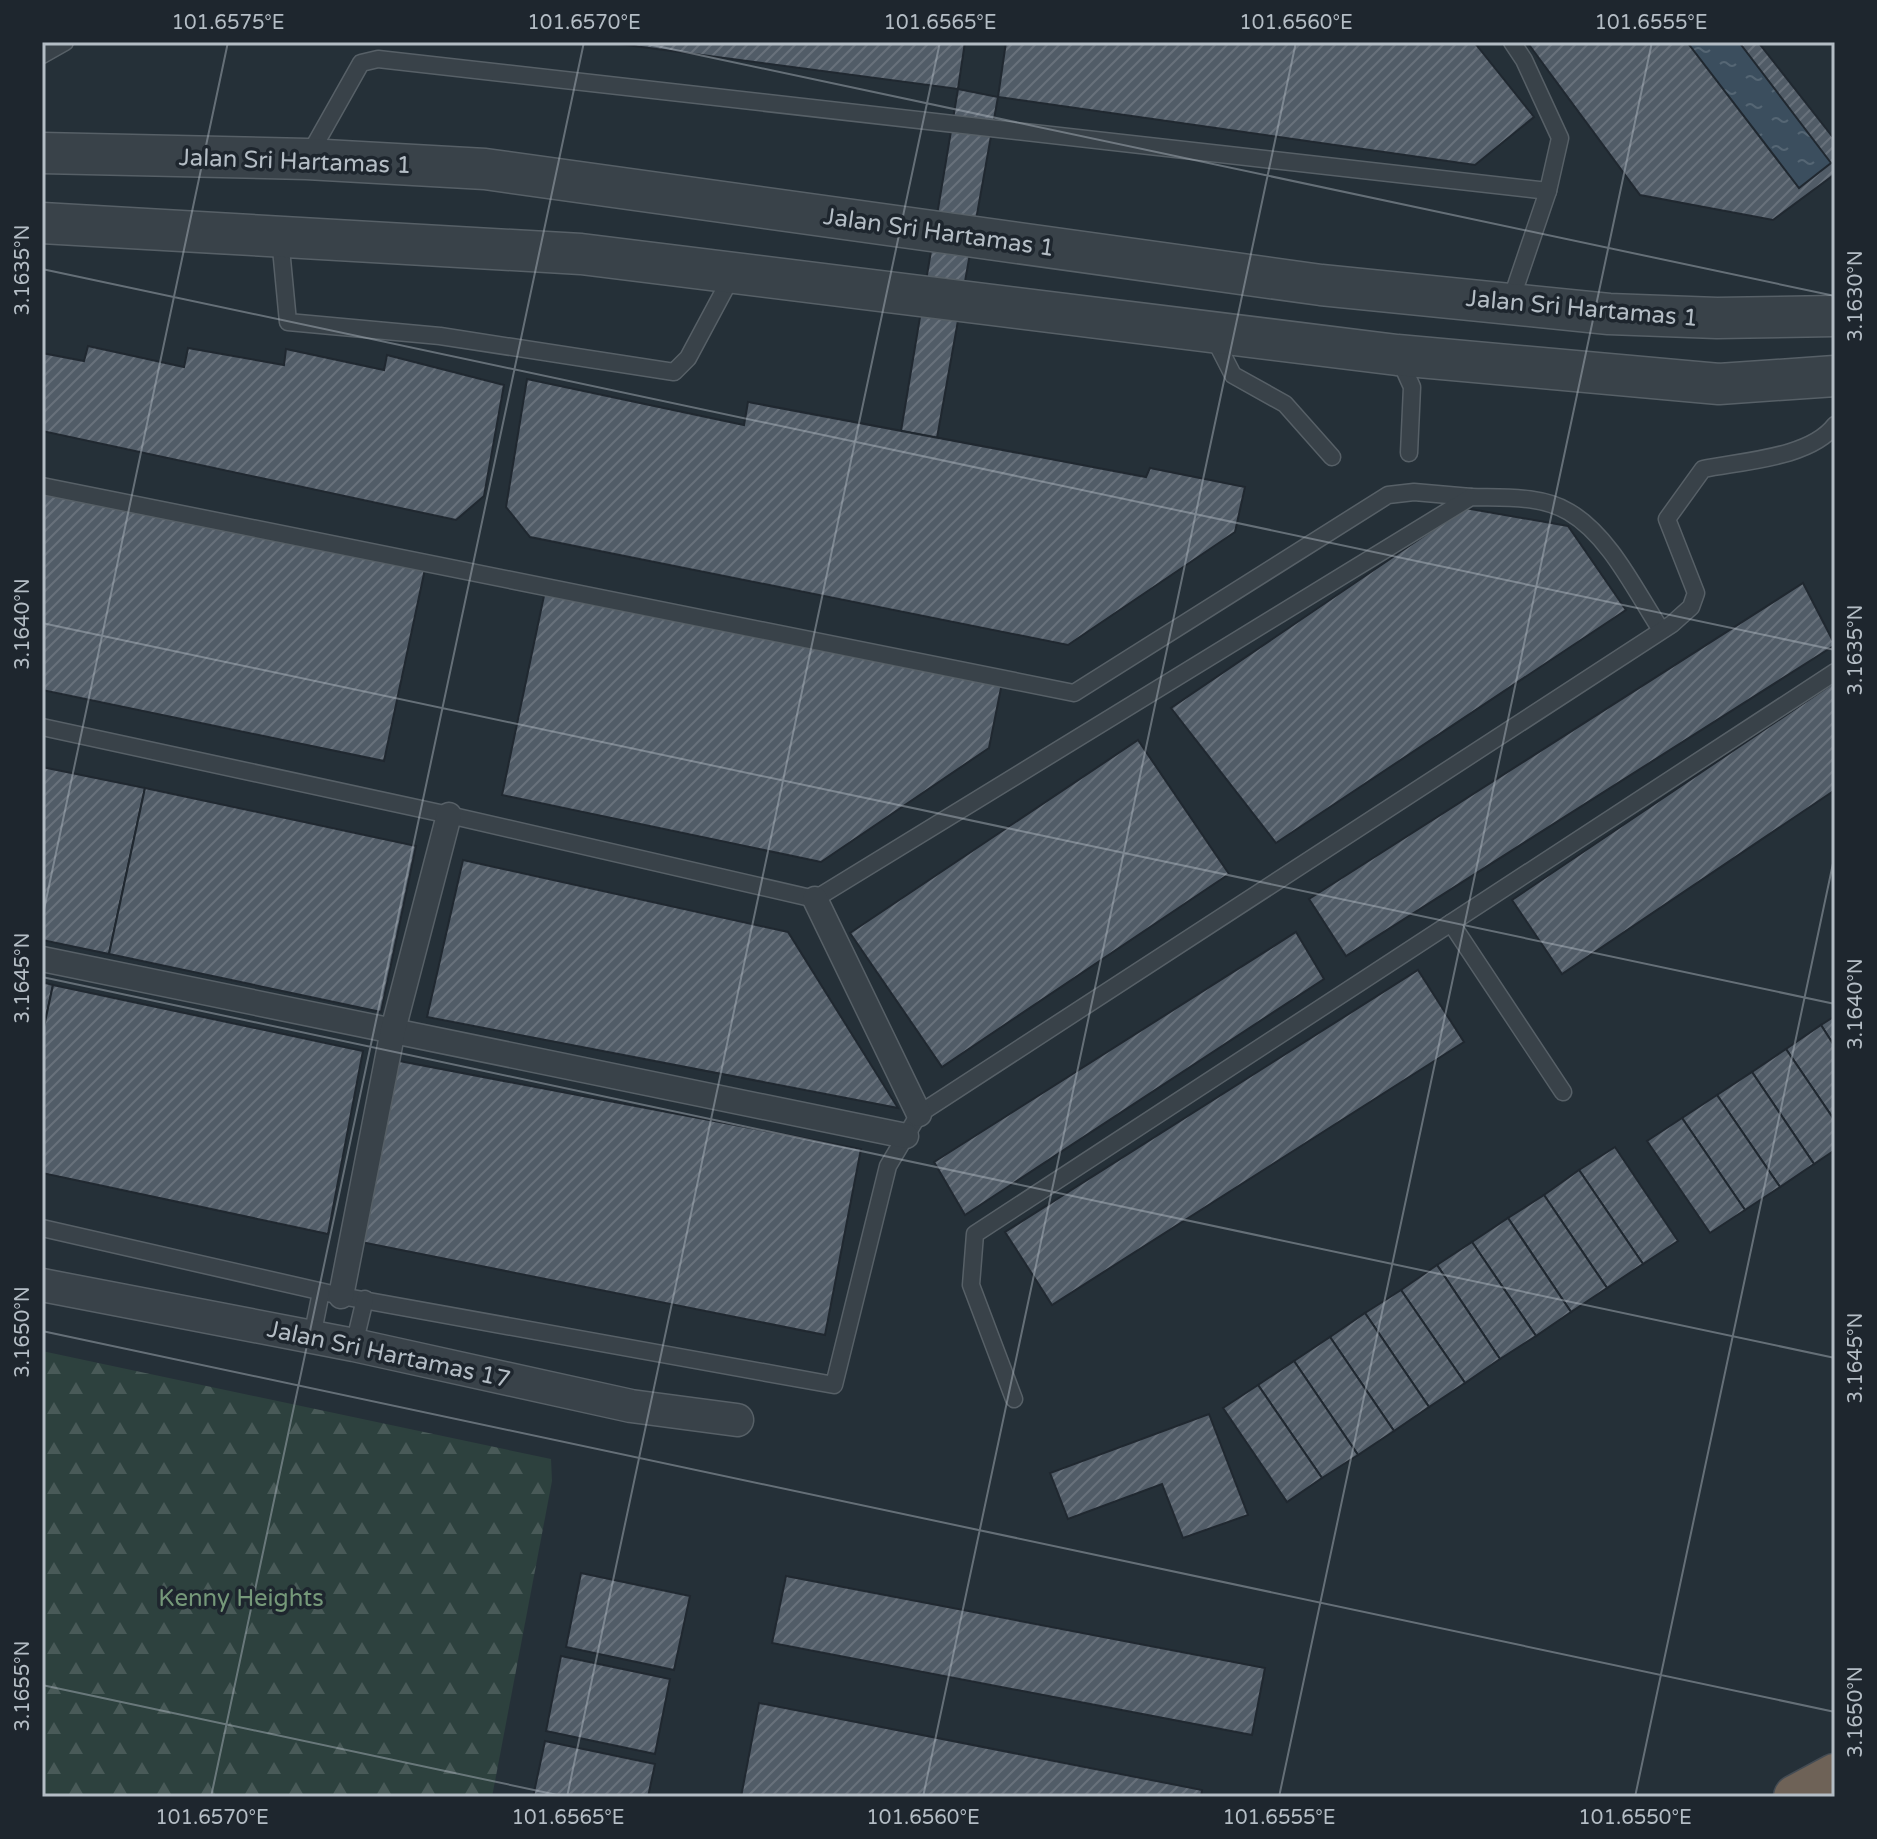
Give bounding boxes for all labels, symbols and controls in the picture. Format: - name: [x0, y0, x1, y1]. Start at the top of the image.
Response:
- text: 101.6575°E: [171, 11, 285, 35]
- text: 101.6570°E: [527, 11, 641, 35]
- text: 101.6565°E: [883, 11, 997, 35]
- text: 101.6560°E: [1239, 11, 1353, 35]
- text: 101.6555°E: [1594, 11, 1708, 35]
- street label: Jalan Sri Hartamas 1: [178, 143, 412, 180]
- street label: Jalan Sri Hartamas 1: [822, 202, 1056, 263]
- text: 3.1635°N: [11, 224, 35, 316]
- text: 3.1630°N: [1844, 250, 1868, 342]
- street label: Jalan Sri Hartamas 1: [1465, 284, 1699, 333]
- text: 3.1640°N: [11, 578, 35, 670]
- text: 3.1635°N: [1844, 604, 1868, 696]
- text: 3.1645°N: [11, 932, 35, 1024]
- text: 3.1640°N: [1844, 958, 1868, 1050]
- text: 3.1650°N: [11, 1286, 35, 1378]
- text: 3.1645°N: [1844, 1312, 1868, 1404]
- street label: Jalan Sri Hartamas 17: [265, 1315, 513, 1394]
- park label: Kenny Heights: [158, 1584, 324, 1613]
- text: 3.1655°N: [11, 1640, 35, 1732]
- text: 3.1650°N: [1844, 1666, 1868, 1758]
- text: 101.6570°E: [155, 1806, 269, 1830]
- text: 101.6565°E: [511, 1806, 625, 1830]
- text: 101.6560°E: [866, 1806, 980, 1830]
- text: 101.6555°E: [1222, 1806, 1336, 1830]
- text: 101.6550°E: [1578, 1806, 1692, 1830]

